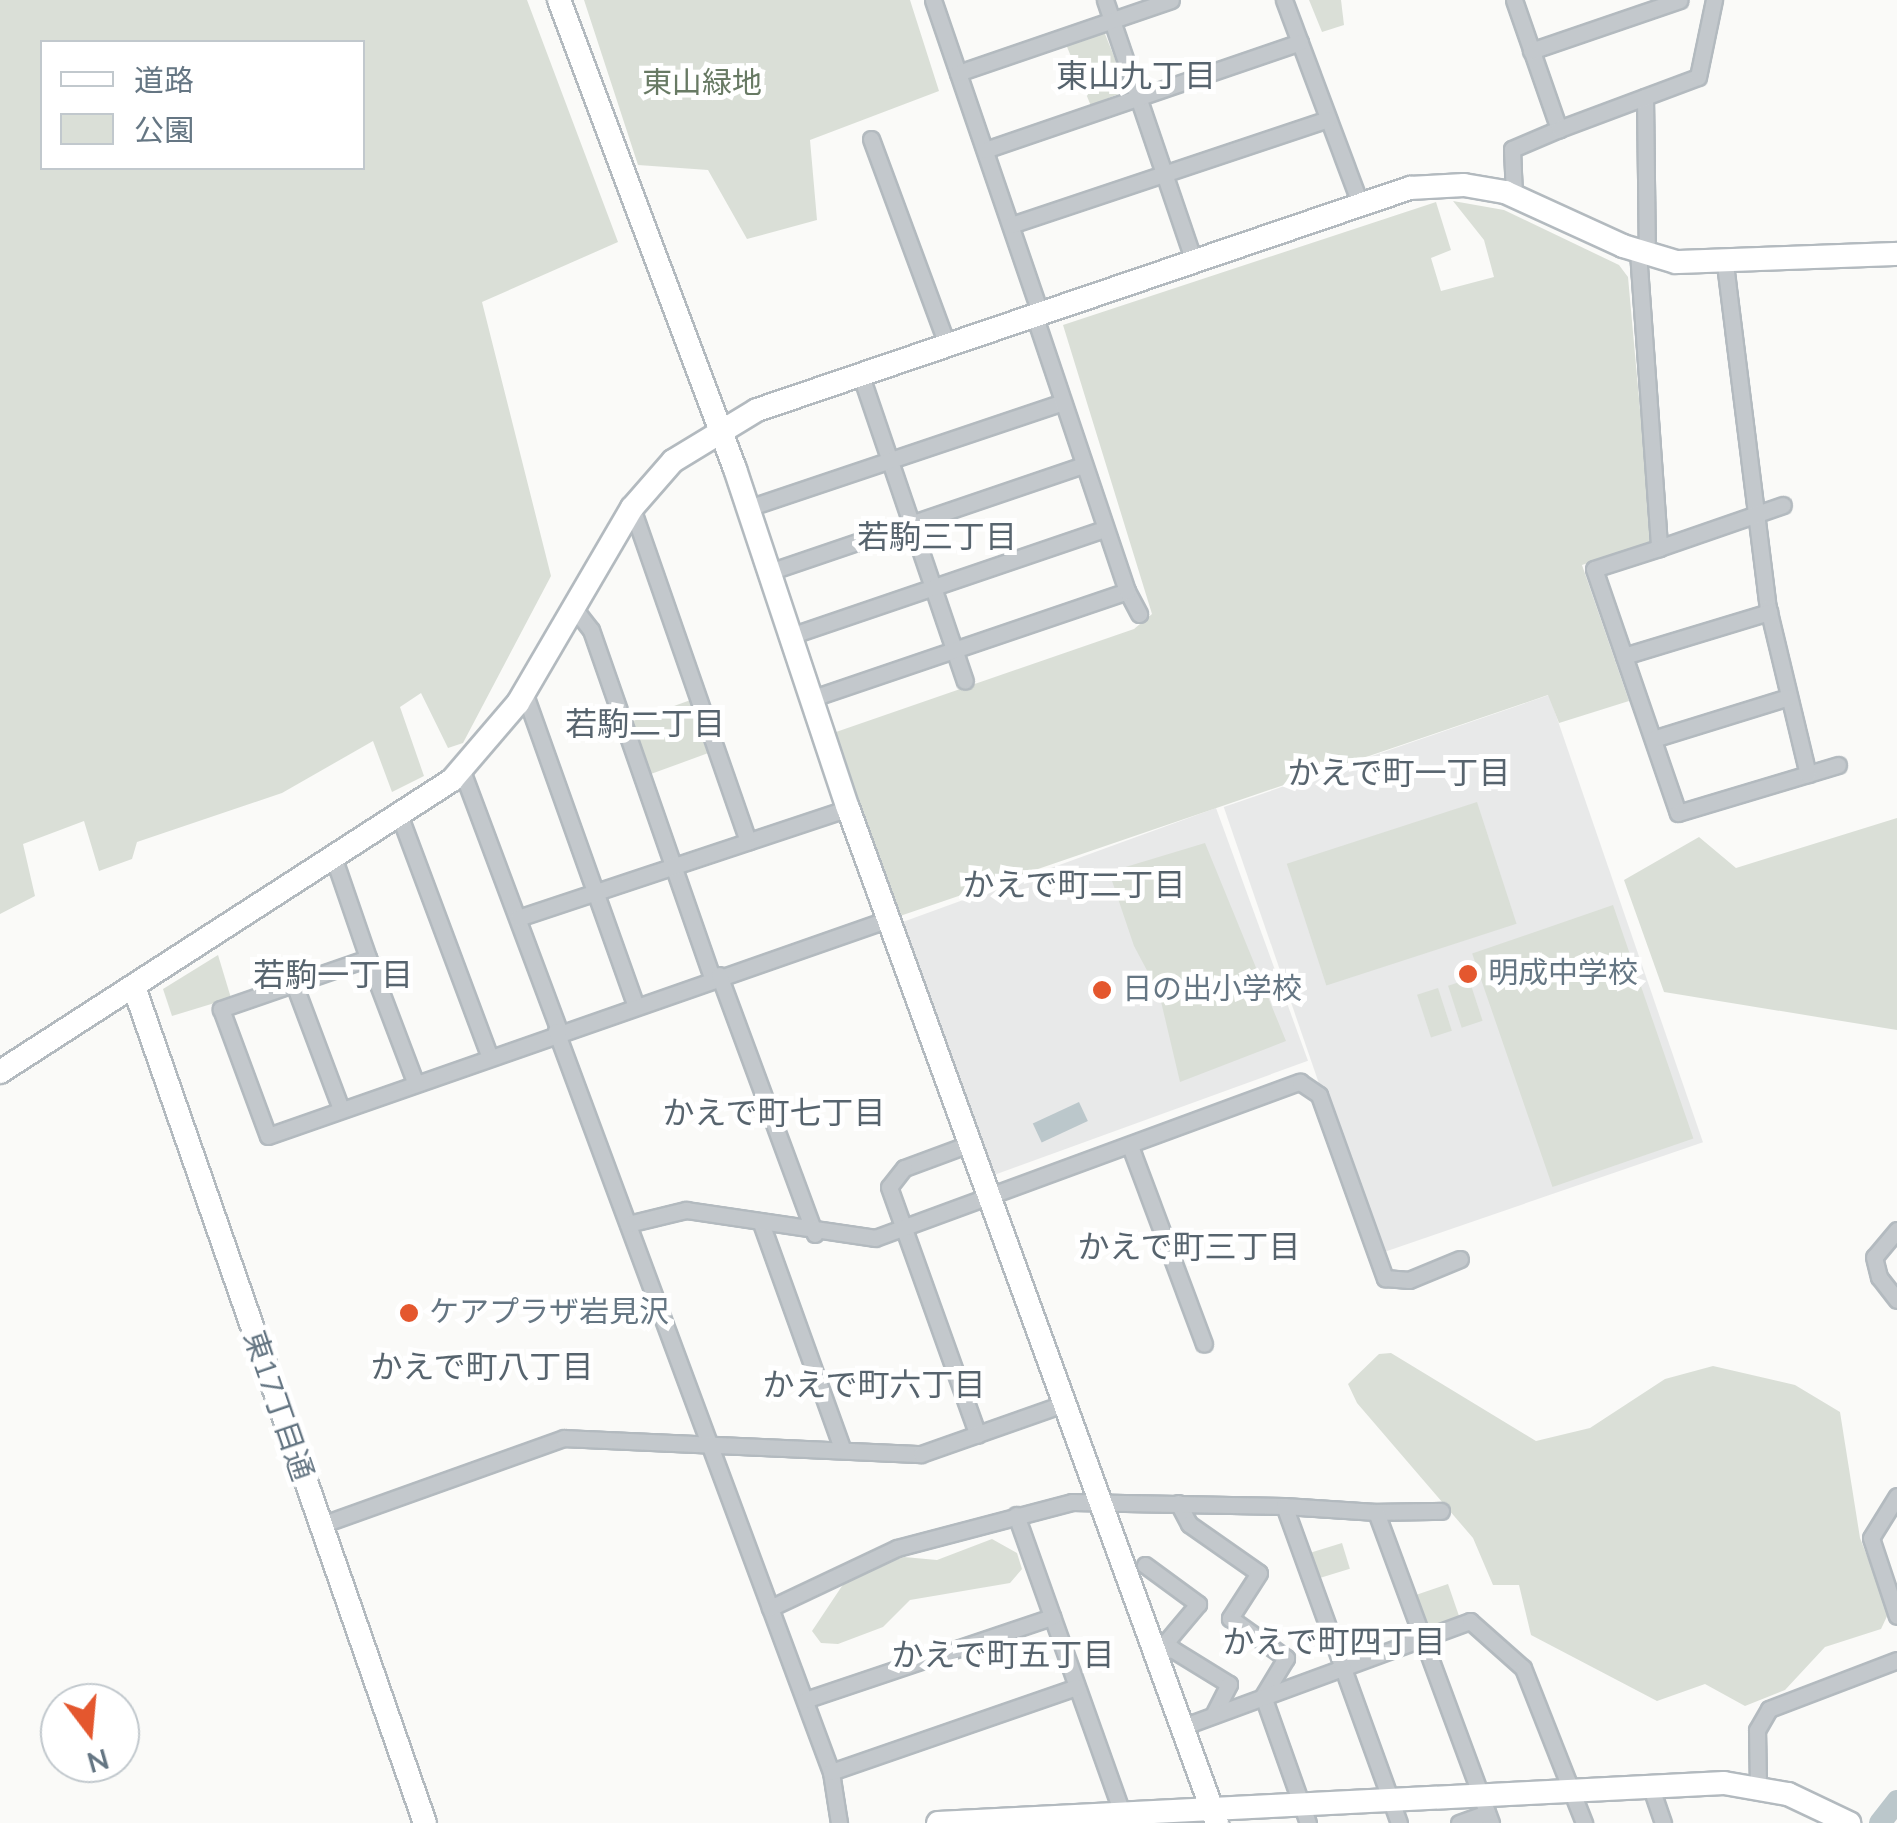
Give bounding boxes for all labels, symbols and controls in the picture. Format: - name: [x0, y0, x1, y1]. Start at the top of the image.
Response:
- legend: [40, 40, 365, 170]
- district label: 東山九丁目: [1056, 58, 1216, 96]
- text: 道路: [134, 61, 194, 102]
- park label: 東山緑地: [642, 66, 762, 102]
- text: 公園: [134, 111, 194, 152]
- district label: 若駒三丁目: [857, 519, 1017, 557]
- district label: 若駒二丁目: [565, 706, 725, 744]
- district label: かえで町一丁目: [1287, 755, 1511, 793]
- district label: かえで町二丁目: [962, 867, 1186, 905]
- place label: 明成中学校: [1488, 956, 1638, 992]
- district label: 若駒一丁目: [253, 957, 413, 995]
- marker: 明成中学校: [1457, 963, 1479, 985]
- place label: 日の出小学校: [1122, 972, 1302, 1008]
- marker: 日の出小学校: [1091, 979, 1113, 1001]
- district label: かえで町七丁目: [662, 1095, 886, 1133]
- district label: かえで町三丁目: [1077, 1229, 1301, 1267]
- place label: ケアプラザ岩見沢: [429, 1295, 669, 1331]
- marker: ケアプラザ岩見沢: [398, 1302, 420, 1324]
- street label: 東17丁目通: [235, 1326, 319, 1486]
- district label: かえで町八丁目: [370, 1349, 594, 1387]
- district label: かえで町六丁目: [762, 1367, 986, 1405]
- district label: かえで町四丁目: [1222, 1624, 1446, 1662]
- district label: かえで町五丁目: [891, 1637, 1115, 1675]
- north arrow: [40, 1683, 140, 1783]
- text: N: [82, 1739, 113, 1781]

